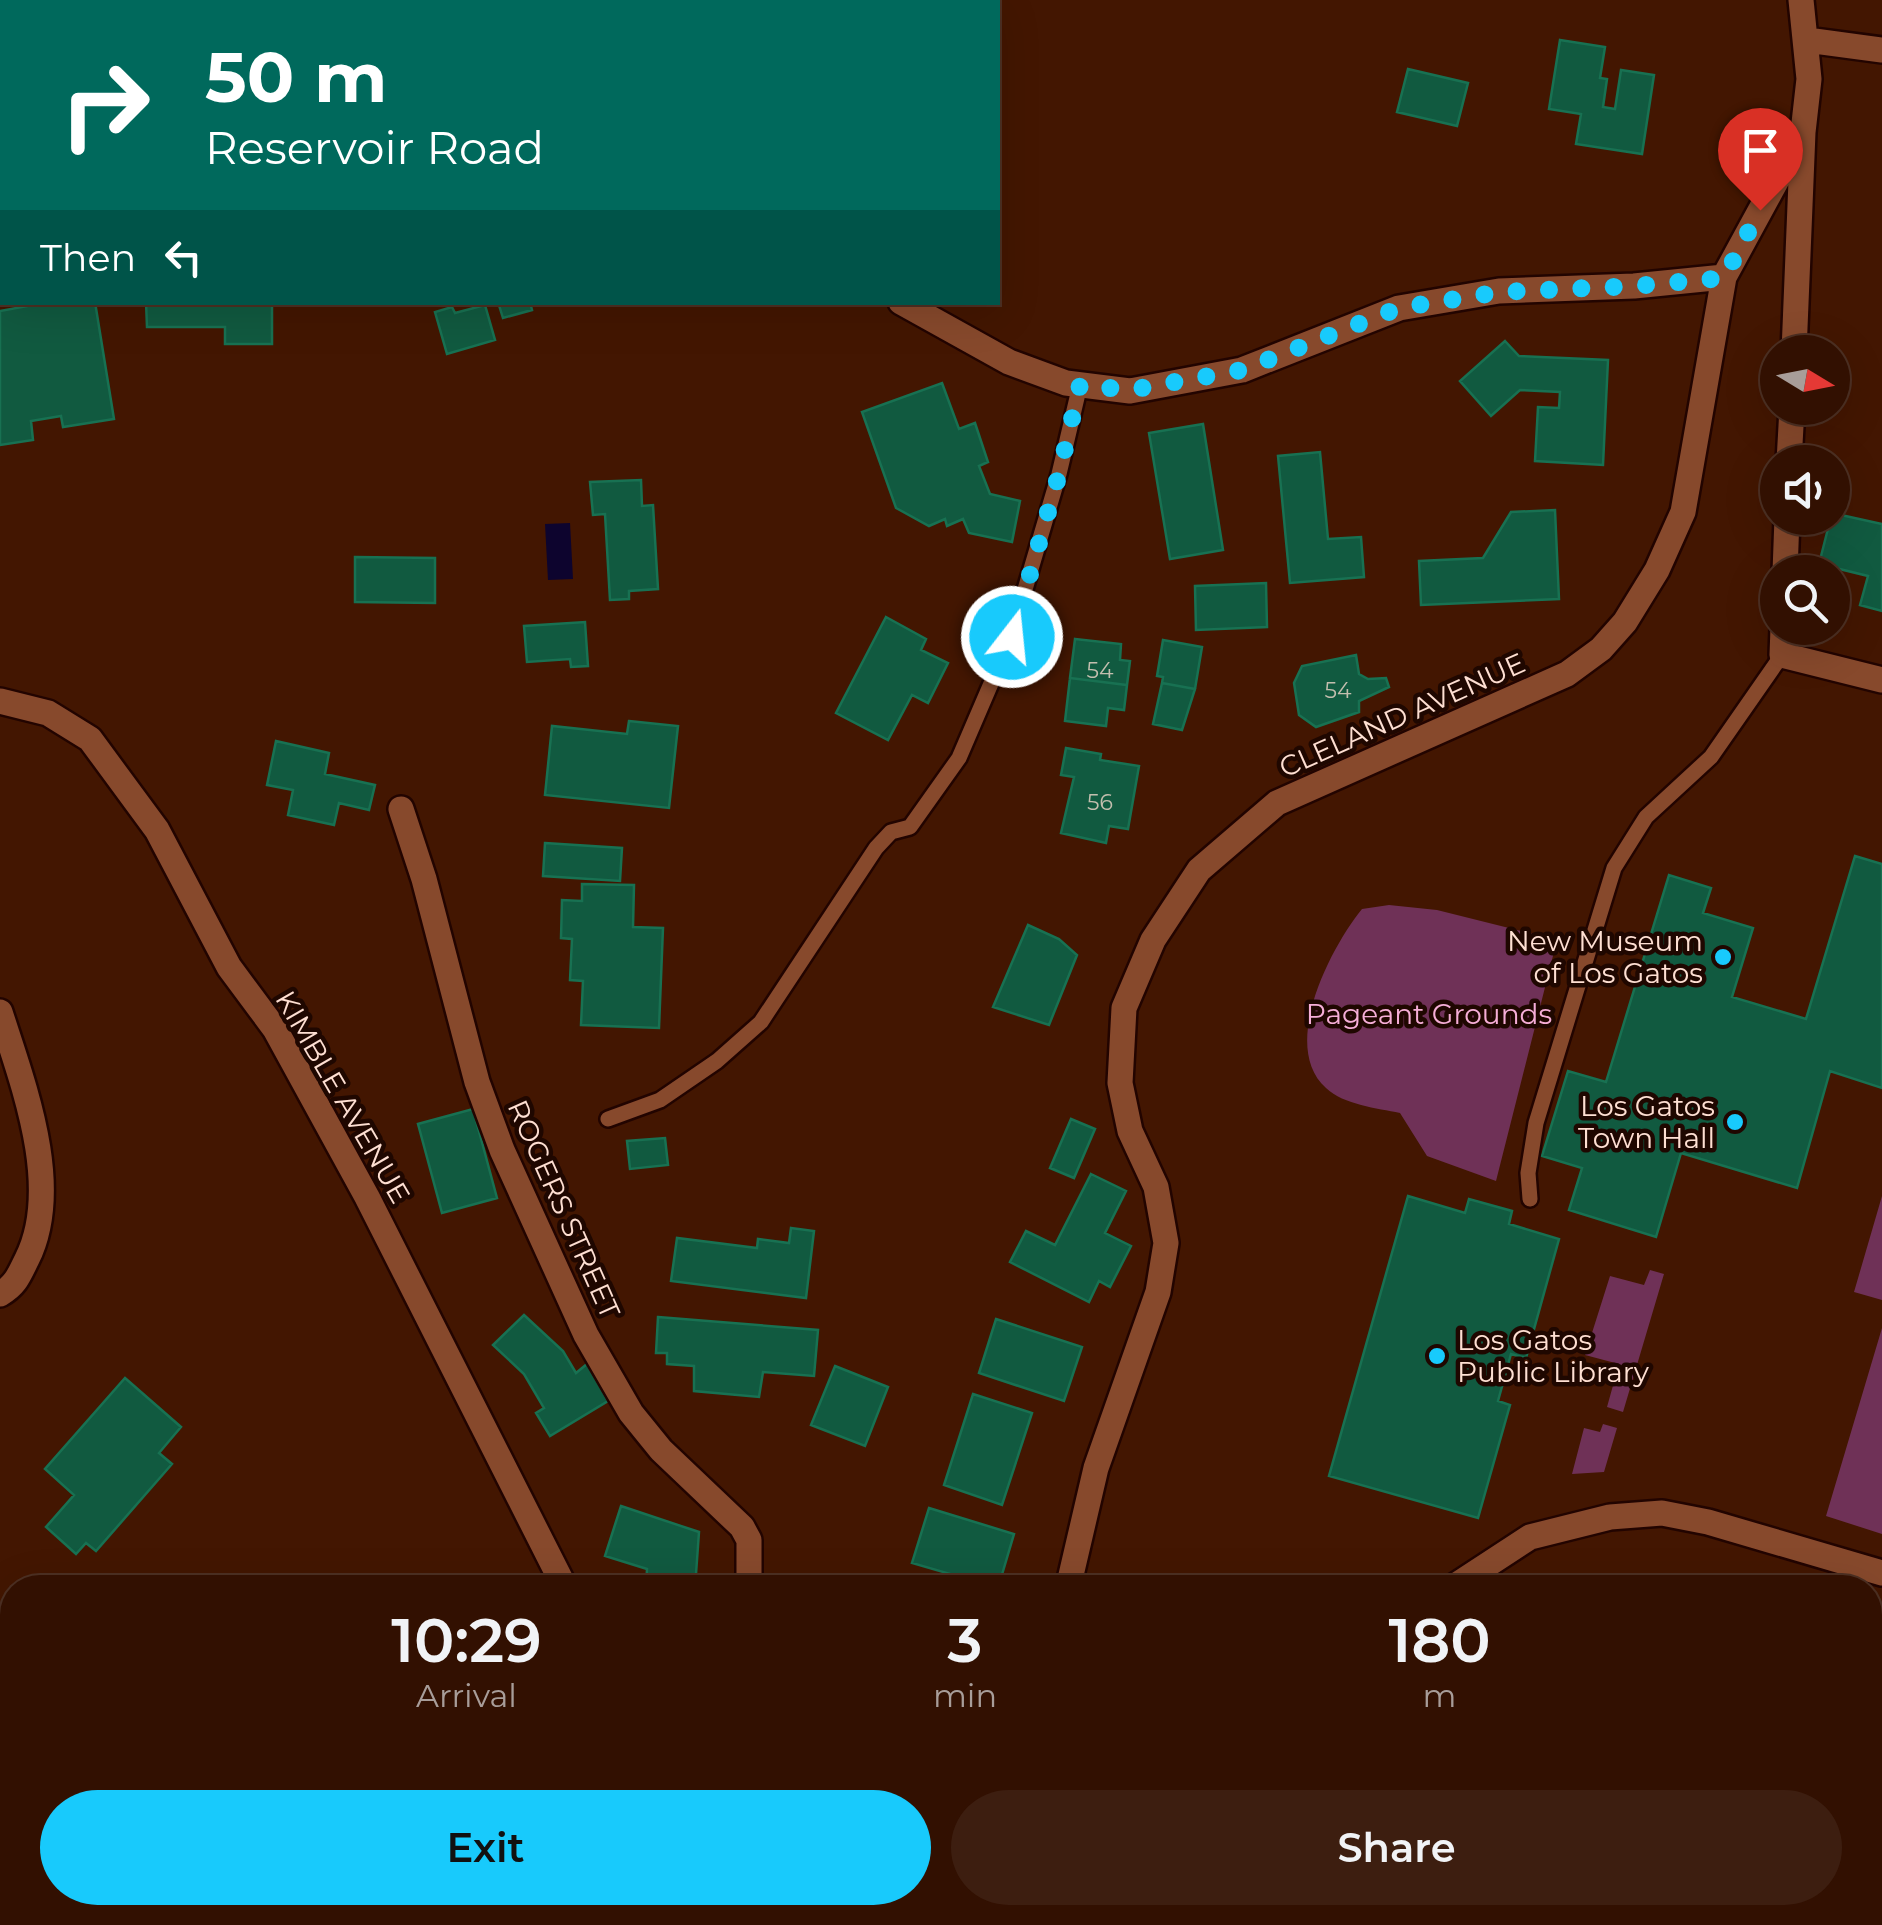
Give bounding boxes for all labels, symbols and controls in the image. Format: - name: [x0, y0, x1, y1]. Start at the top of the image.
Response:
- text: 50 m: [205, 34, 387, 120]
- icon: right: [40, 40, 170, 170]
- pin: [1718, 108, 1803, 211]
- text: Reservoir Road: [205, 120, 544, 175]
- icon: arrive: [1733, 123, 1788, 178]
- icon: left: [156, 230, 211, 285]
- text: Then: [40, 234, 136, 281]
- north arrow: [1760, 335, 1850, 425]
- map controls: [1760, 335, 1850, 645]
- button: sound: [1760, 445, 1850, 535]
- button: search: [1760, 555, 1850, 645]
- position arrow: [960, 585, 1064, 689]
- street label: CLELAND AVENUE: [1274, 645, 1530, 785]
- house number: 54: [1087, 657, 1114, 684]
- house number: 54: [1325, 677, 1352, 704]
- house number: 56: [1087, 789, 1113, 816]
- place label: New Museum of Los Gatos: [1507, 924, 1703, 990]
- marker: New Museum of Los Gatos: [1712, 946, 1734, 968]
- street label: KIMBLE AVENUE: [268, 985, 418, 1209]
- park label: Pageant Grounds: [1306, 997, 1552, 1031]
- place label: Los Gatos Town Hall: [1578, 1089, 1715, 1155]
- street label: ROGERS STREET: [501, 1094, 627, 1324]
- marker: Los Gatos Town Hall: [1724, 1111, 1746, 1133]
- place label: Los Gatos Public Library: [1457, 1323, 1650, 1389]
- marker: Los Gatos Public Library: [1426, 1345, 1448, 1367]
- text: 10:29: [391, 1604, 542, 1677]
- text: 3: [948, 1604, 982, 1677]
- text: 180: [1388, 1604, 1491, 1677]
- text: Arrival: [416, 1676, 517, 1715]
- text: min: [933, 1676, 997, 1715]
- text: m: [1423, 1676, 1457, 1715]
- button: Exit: [40, 1790, 931, 1905]
- button: Share: [951, 1790, 1842, 1905]

